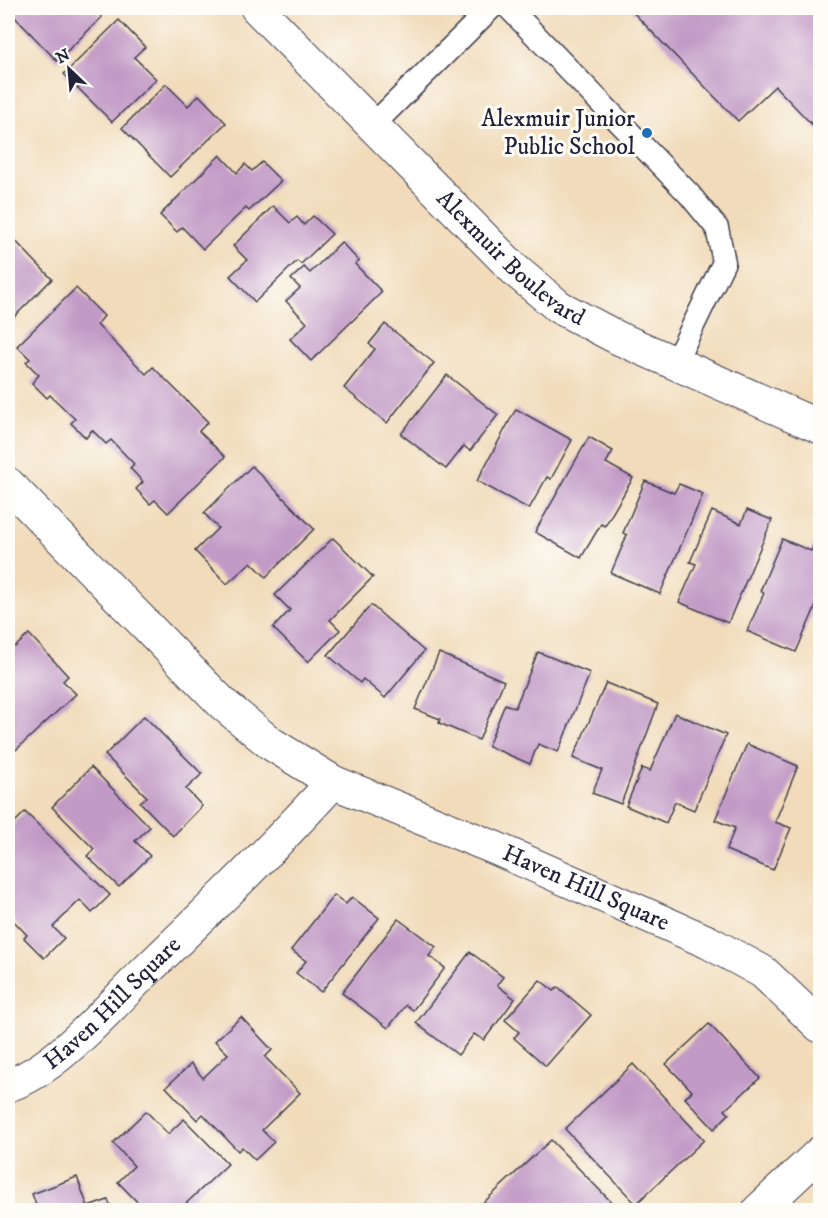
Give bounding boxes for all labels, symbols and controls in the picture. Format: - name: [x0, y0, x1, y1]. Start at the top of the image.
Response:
- north arrow: [39, 39, 99, 99]
- text: N: [53, 45, 73, 68]
- place label: Alexmuir Junior Public School: [481, 104, 636, 162]
- marker: Alexmuir Junior Public School: [640, 126, 654, 140]
- street label: Alexmuir Boulevard: [430, 184, 590, 333]
- street label: Haven Hill Square: [498, 838, 674, 938]
- street label: Haven Hill Square: [38, 930, 187, 1077]

